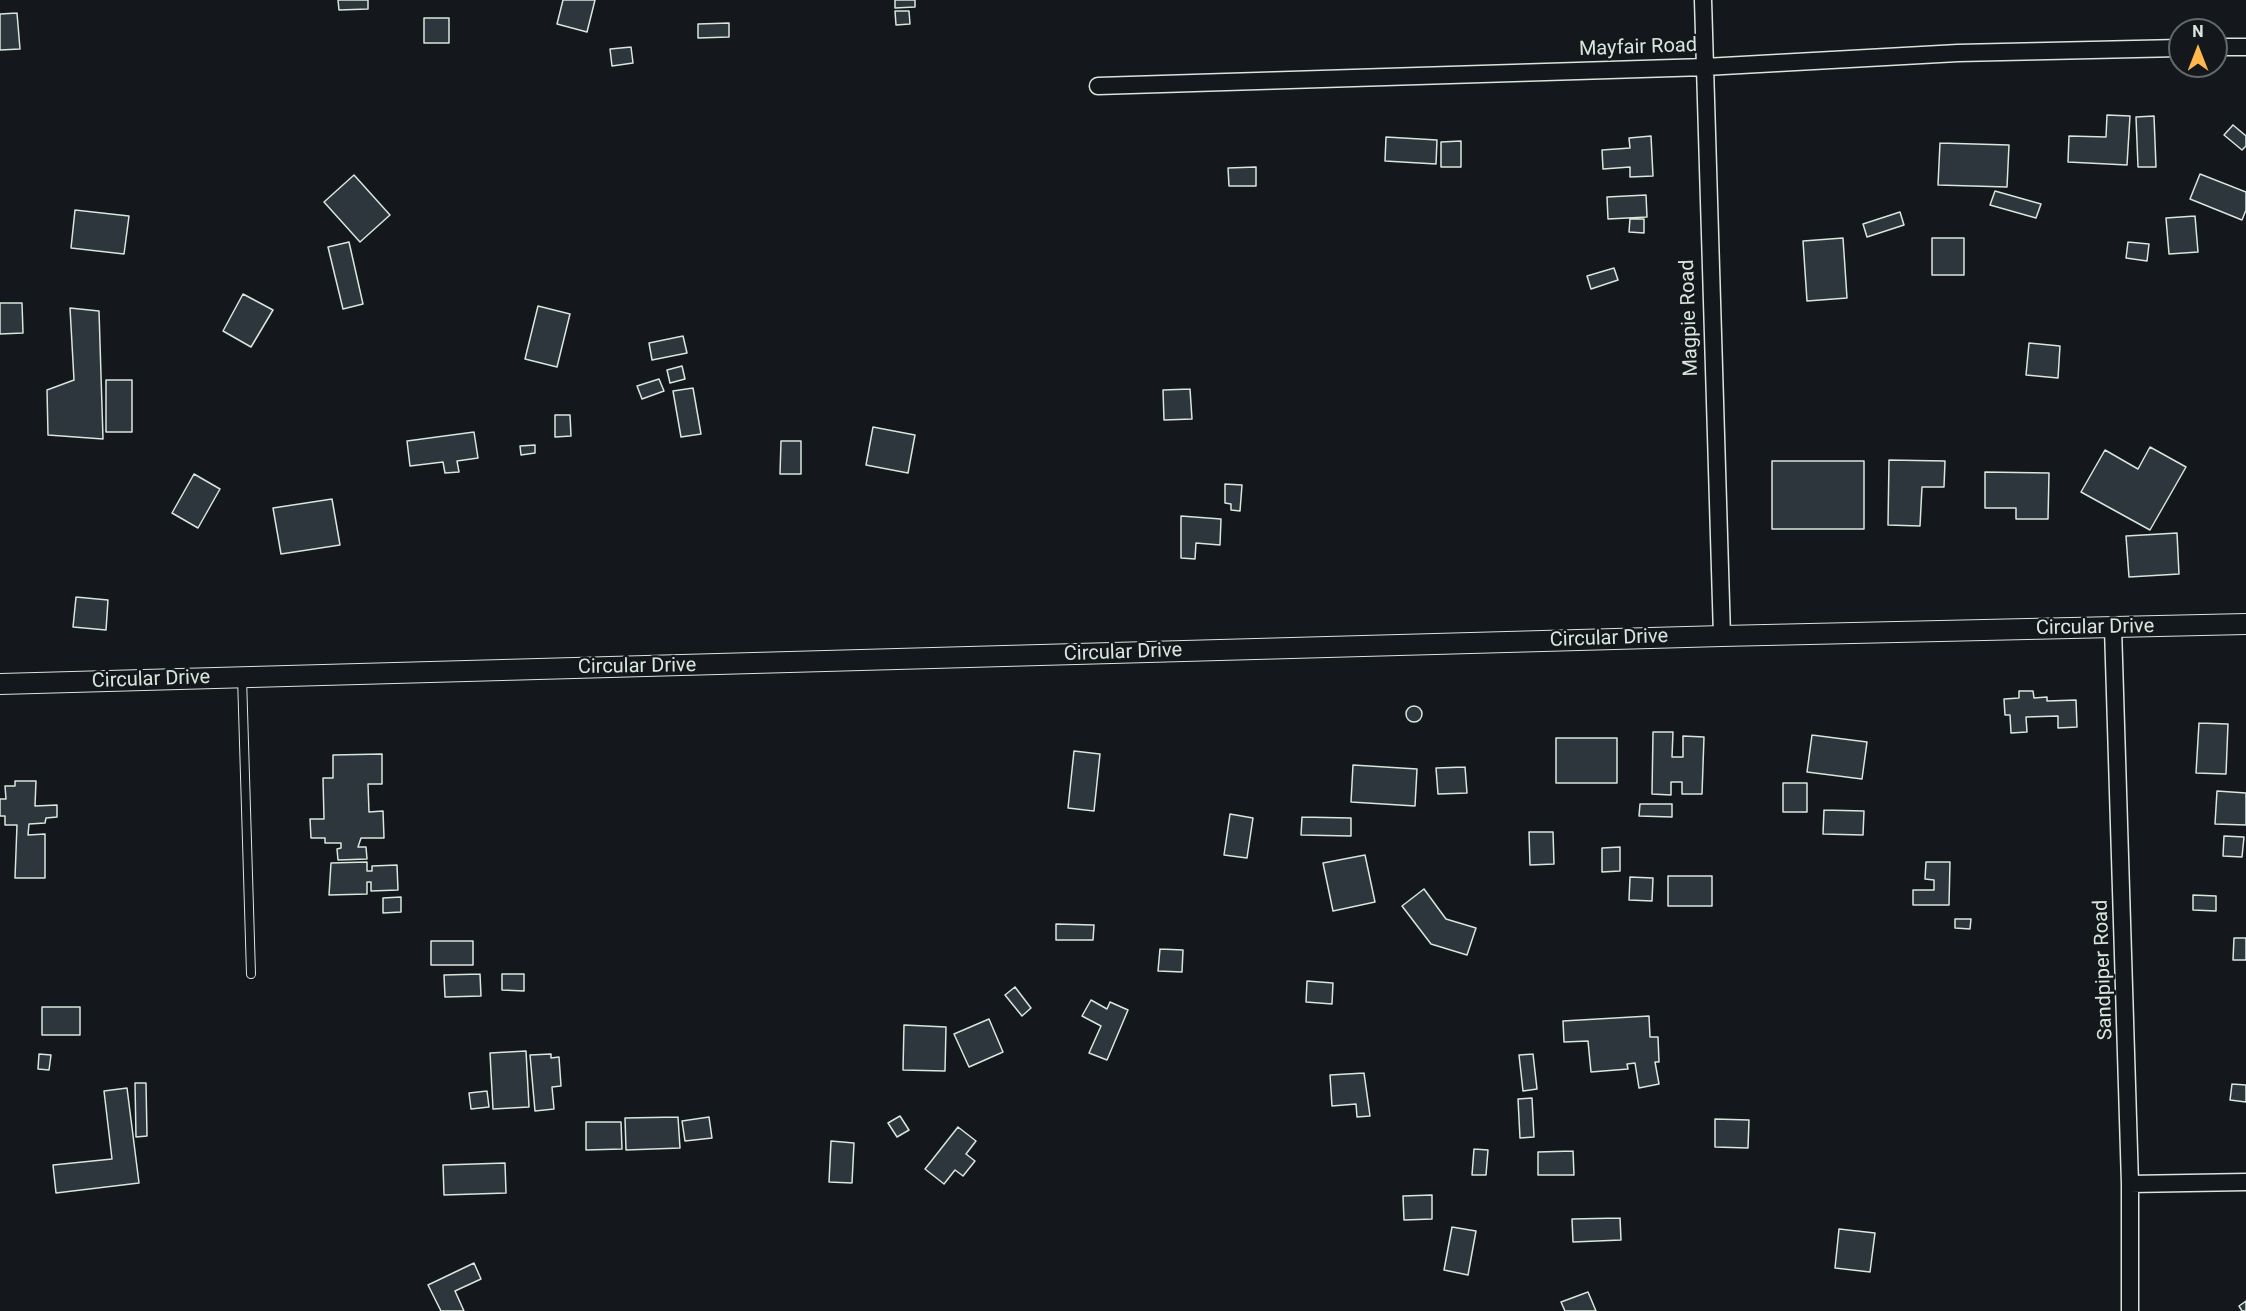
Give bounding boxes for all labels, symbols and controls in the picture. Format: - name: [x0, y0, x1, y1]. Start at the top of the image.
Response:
- north arrow: [2168, 18, 2228, 78]
- text: N: [2192, 22, 2204, 41]
- street label: Mayfair Road: [1579, 34, 1697, 62]
- street label: Magpie Road: [1676, 259, 1704, 377]
- street label: Circular Drive: [2036, 615, 2154, 641]
- street label: Circular Drive: [1549, 625, 1669, 653]
- street label: Circular Drive: [1063, 639, 1183, 667]
- street label: Circular Drive: [578, 654, 696, 680]
- street label: Circular Drive: [91, 666, 211, 694]
- street label: Sandpiper Road: [2090, 899, 2118, 1041]

